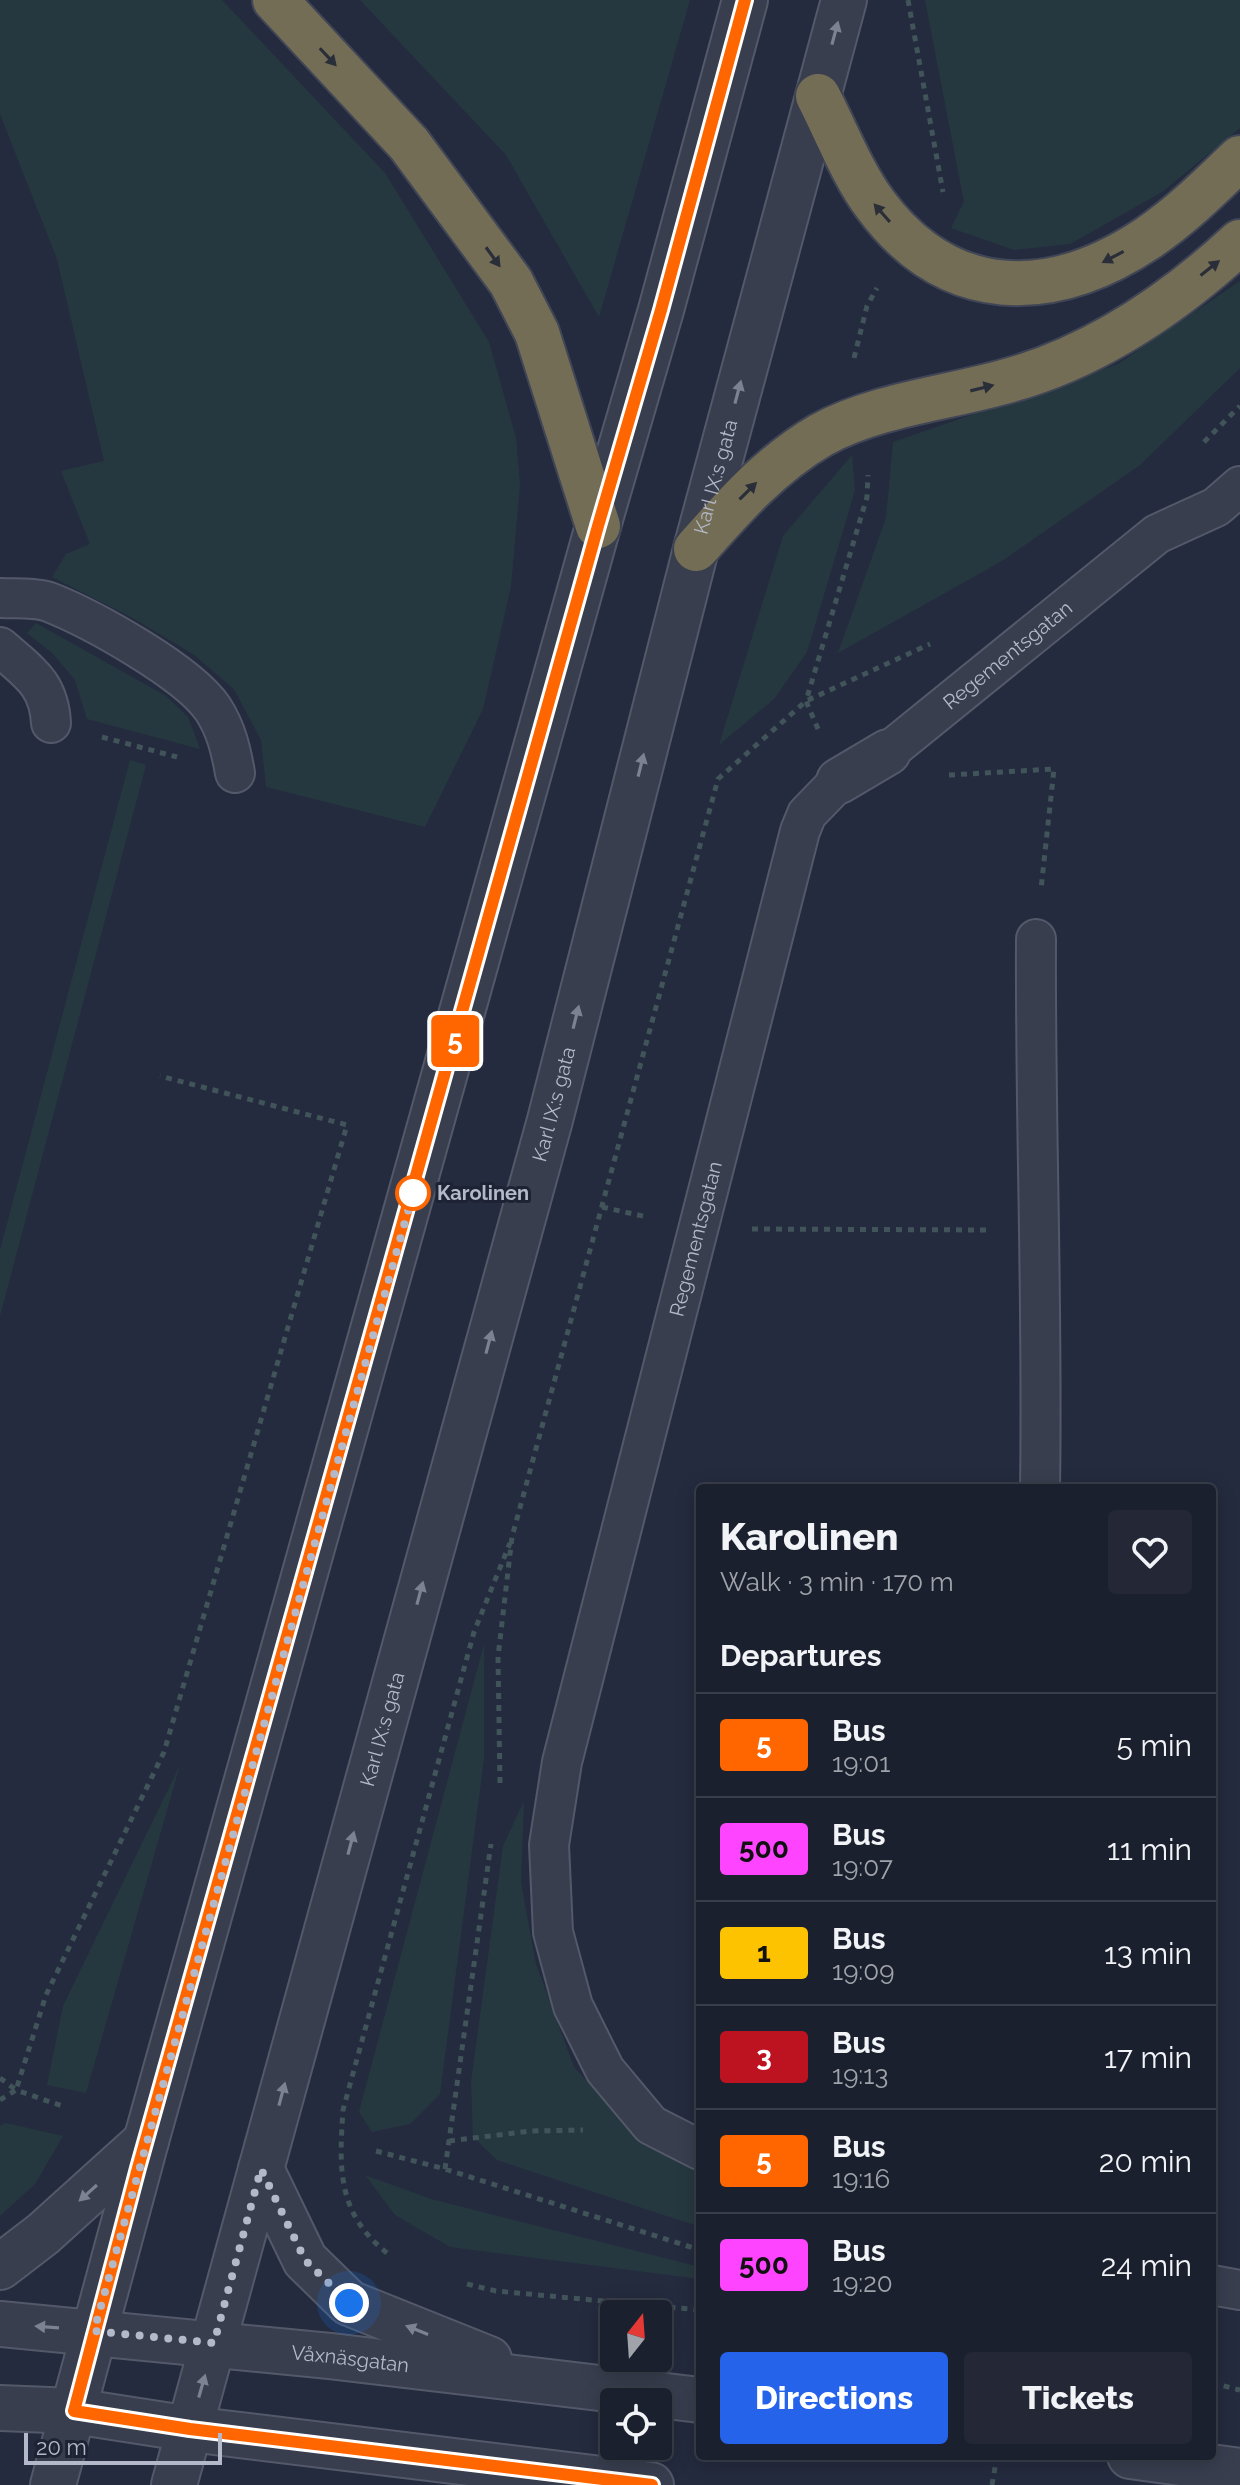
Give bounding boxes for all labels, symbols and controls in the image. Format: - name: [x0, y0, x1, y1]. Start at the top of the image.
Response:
- one-way arrow: [829, 21, 842, 45]
- one-way arrow: [319, 47, 337, 66]
- one-way arrow: [874, 203, 891, 223]
- one-way arrow: [485, 247, 501, 268]
- one-way arrow: [1102, 249, 1124, 263]
- one-way arrow: [1200, 260, 1220, 277]
- one-way arrow: [733, 380, 745, 405]
- one-way arrow: [970, 381, 995, 393]
- street label: Karl IX:s gata: [689, 417, 742, 537]
- one-way arrow: [738, 482, 757, 501]
- street label: Regementsgatan: [938, 596, 1077, 714]
- one-way arrow: [635, 753, 647, 778]
- one-way arrow: [571, 1004, 583, 1029]
- line badge: 5: [429, 1015, 481, 1067]
- text: 5: [447, 1024, 463, 1057]
- street label: Karl IX:s gata: [527, 1044, 580, 1164]
- street label: Regementsgatan: [664, 1159, 727, 1319]
- marker: Karolinen: [396, 1176, 430, 1210]
- place label: Karolinen: [437, 1181, 529, 1205]
- one-way arrow: [483, 1329, 496, 1353]
- button: heart: [1108, 1510, 1192, 1594]
- text: Karolinen: [720, 1514, 899, 1559]
- text: Walk · 3 min · 170 m: [720, 1567, 954, 1597]
- one-way arrow: [414, 1580, 426, 1605]
- text: Departures: [720, 1638, 882, 1673]
- street label: Karl IX:s gata: [355, 1669, 409, 1789]
- text: Bus: [832, 1713, 886, 1748]
- text: 5: [756, 1728, 772, 1761]
- text: 5 min: [1116, 1728, 1192, 1763]
- text: 19:01: [832, 1748, 890, 1778]
- text: Bus: [832, 1817, 886, 1852]
- one-way arrow: [345, 1831, 357, 1856]
- text: 500: [739, 1832, 789, 1865]
- text: 11 min: [1107, 1832, 1192, 1867]
- text: 19:07: [832, 1852, 893, 1882]
- text: Bus: [832, 1921, 886, 1956]
- text: 1: [757, 1936, 771, 1969]
- text: 13 min: [1104, 1936, 1192, 1971]
- text: 19:09: [832, 1956, 894, 1986]
- text: Bus: [832, 2025, 886, 2060]
- text: 3: [756, 2040, 772, 2073]
- text: 17 min: [1104, 2040, 1192, 2075]
- text: 19:13: [832, 2060, 888, 2090]
- one-way arrow: [276, 2081, 288, 2106]
- text: Bus: [832, 2129, 886, 2164]
- text: 5: [756, 2144, 772, 2177]
- text: 20 min: [1099, 2144, 1192, 2179]
- text: 19:16: [832, 2164, 890, 2194]
- one-way arrow: [78, 2184, 98, 2201]
- text: Bus: [832, 2233, 886, 2268]
- text: 500: [739, 2248, 789, 2281]
- text: 24 min: [1101, 2248, 1192, 2283]
- text: 19:20: [832, 2268, 893, 2298]
- your location: [329, 2283, 369, 2323]
- north arrow: [600, 2300, 672, 2372]
- map controls: [600, 2300, 672, 2460]
- one-way arrow: [34, 2320, 59, 2333]
- one-way arrow: [405, 2324, 429, 2337]
- street label: Våxnäsgatan: [290, 2340, 410, 2377]
- button: Directions: [720, 2352, 948, 2444]
- button: Tickets: [964, 2352, 1192, 2444]
- one-way arrow: [196, 2374, 208, 2399]
- button: locate: [600, 2388, 672, 2460]
- scale bar: [24, 2429, 222, 2465]
- text: 20 m: [36, 2434, 87, 2460]

